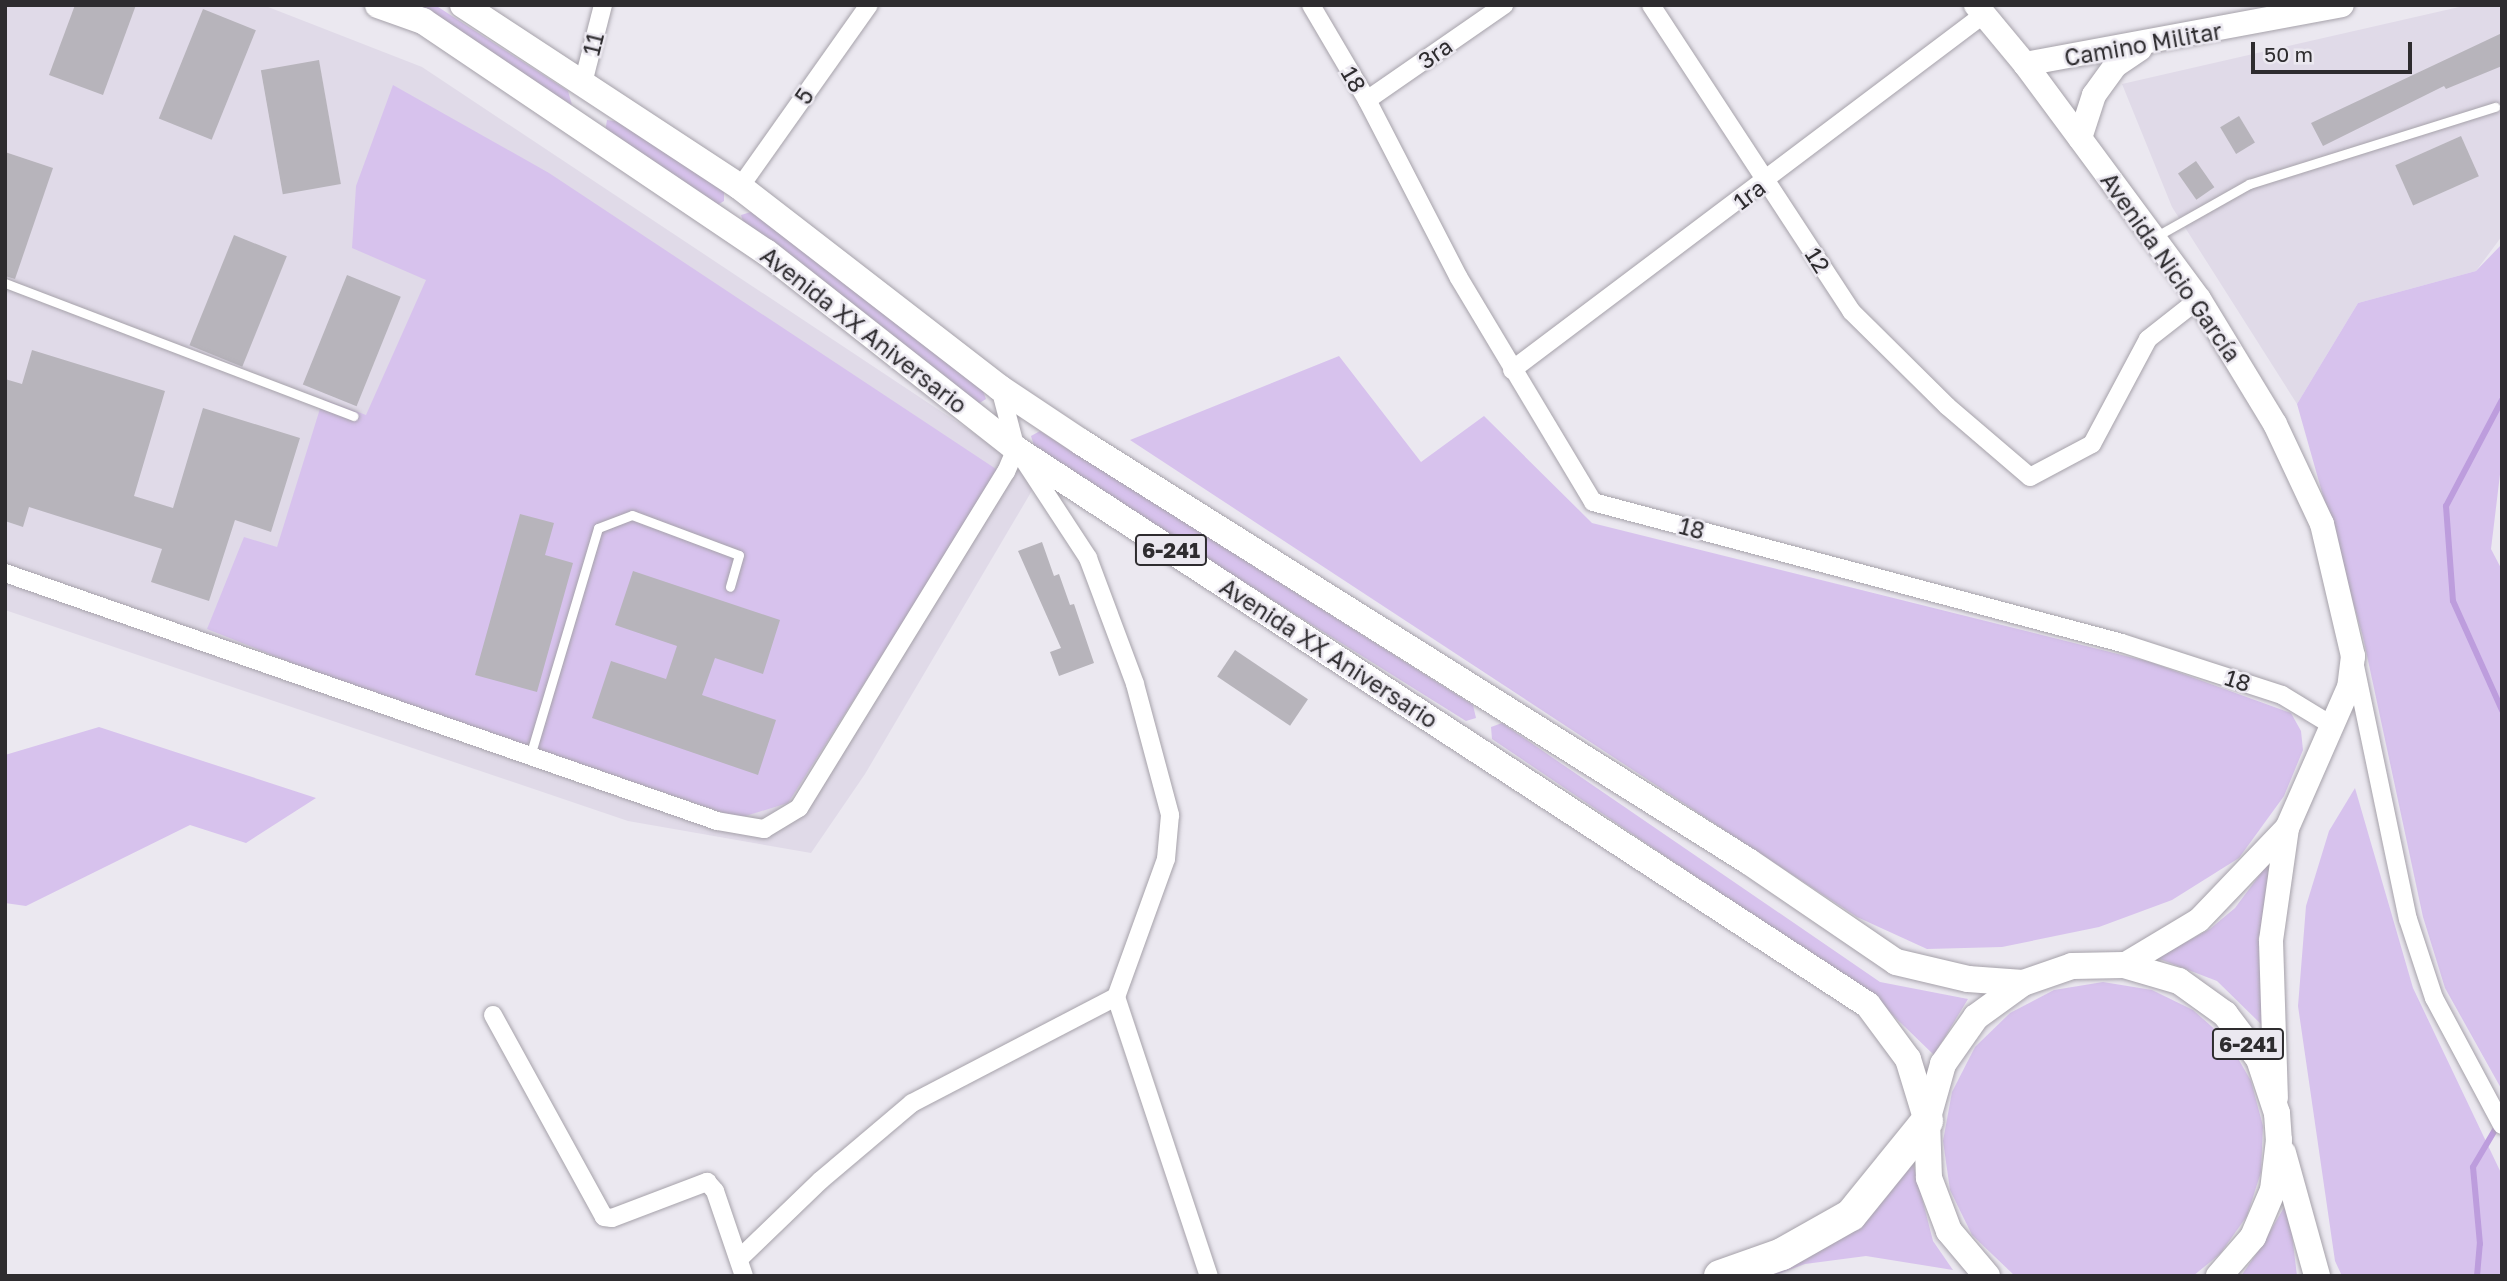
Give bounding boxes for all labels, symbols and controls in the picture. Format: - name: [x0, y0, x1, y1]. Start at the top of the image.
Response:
- street label: Camino Militar: [2062, 17, 2224, 71]
- scale bar: [2255, 28, 2416, 72]
- street label: 11: [577, 30, 609, 58]
- street label: 3ra: [1413, 32, 1457, 74]
- text: 50 m: [2264, 41, 2313, 67]
- street label: 18: [1336, 61, 1372, 97]
- street label: 5: [789, 83, 819, 109]
- street label: Avenida Nicio García: [2095, 167, 2247, 367]
- street label: 1ra: [1728, 173, 1770, 215]
- street label: Avenida XX Aniversario: [755, 241, 973, 419]
- street label: 12: [1800, 242, 1836, 278]
- street label: 18: [1676, 511, 1708, 545]
- road number: 6-241: [1134, 532, 1208, 568]
- street label: Avenida XX Aniversario: [1215, 572, 1443, 734]
- street label: 18: [2222, 663, 2254, 697]
- road number: 6-241: [2211, 1026, 2285, 1062]

